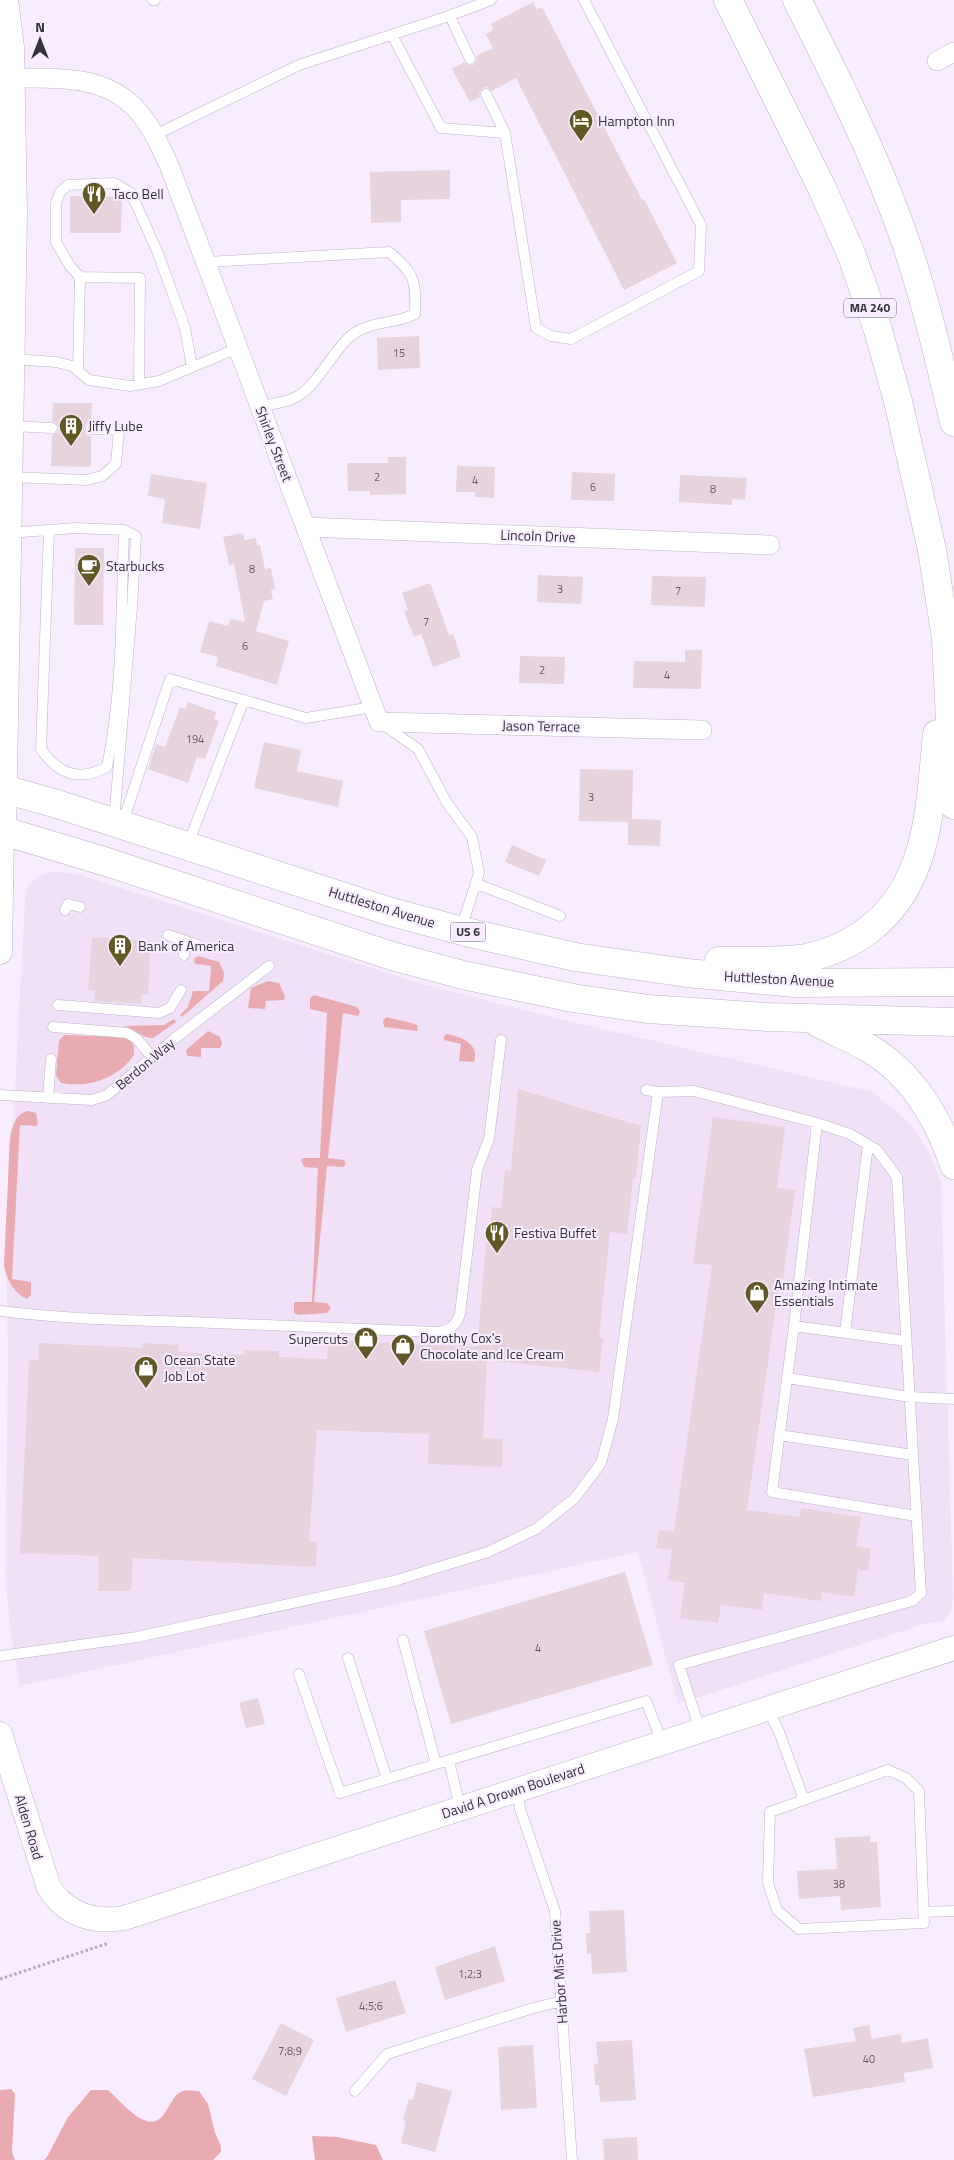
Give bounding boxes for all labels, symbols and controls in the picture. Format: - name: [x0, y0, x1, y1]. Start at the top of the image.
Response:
- north arrow: [15, 15, 65, 65]
- text: N: [35, 16, 45, 37]
- hotel icon: Hampton Inn: [568, 108, 594, 142]
- place label: Hampton Inn: [598, 110, 675, 131]
- restaurant icon: Taco Bell: [81, 181, 107, 215]
- place label: Taco Bell: [112, 183, 164, 204]
- road number: MA 240: [844, 298, 896, 318]
- house number: 15: [393, 345, 405, 361]
- street label: Shirley Street: [250, 403, 298, 485]
- building icon: Jiffy Lube: [58, 413, 84, 447]
- place label: Jiffy Lube: [88, 415, 143, 436]
- house number: 2: [374, 469, 380, 485]
- house number: 4: [472, 472, 478, 488]
- house number: 6: [590, 479, 596, 495]
- house number: 8: [710, 481, 716, 497]
- street label: Lincoln Drive: [500, 524, 576, 547]
- cafe icon: Starbucks: [76, 553, 102, 587]
- place label: Starbucks: [106, 555, 164, 576]
- house number: 8: [249, 561, 255, 577]
- house number: 3: [557, 581, 563, 597]
- house number: 7: [675, 583, 681, 599]
- house number: 7: [423, 614, 429, 630]
- house number: 6: [242, 638, 248, 654]
- house number: 2: [539, 662, 545, 678]
- house number: 4: [664, 667, 670, 683]
- street label: Jason Terrace: [502, 714, 580, 737]
- house number: 194: [186, 731, 204, 747]
- house number: 3: [588, 789, 594, 805]
- street label: Huttleston Avenue: [326, 880, 438, 933]
- road number: US 6: [450, 922, 486, 942]
- building icon: Bank of America: [107, 933, 133, 967]
- place label: Bank of America: [138, 935, 234, 956]
- street label: Huttleston Avenue: [723, 965, 835, 992]
- street label: Berdon Way: [110, 1032, 179, 1095]
- restaurant icon: Festiva Buffet: [484, 1220, 510, 1254]
- place label: Festiva Buffet: [514, 1222, 597, 1243]
- place label: Amazing Intimate Essentials: [774, 1274, 878, 1311]
- shop icon: Amazing Intimate Essentials: [744, 1280, 770, 1314]
- shop icon: Supercuts: [353, 1326, 379, 1360]
- place label: Dorothy Cox's Chocolate and Ice Cream: [420, 1327, 564, 1364]
- place label: Supercuts: [289, 1328, 348, 1349]
- shop icon: Dorothy Cox's Chocolate and Ice Cream: [390, 1333, 416, 1367]
- place label: Ocean State Job Lot: [164, 1349, 235, 1386]
- shop icon: Ocean State Job Lot: [133, 1355, 159, 1389]
- house number: 4: [535, 1640, 541, 1656]
- street label: David A Drown Boulevard: [439, 1757, 587, 1824]
- street label: Alden Road: [10, 1792, 49, 1862]
- house number: 38: [833, 1876, 845, 1892]
- street label: Harbor Mist Drive: [544, 1919, 573, 2025]
- house number: 1;2;3: [458, 1966, 482, 1982]
- house number: 4;5;6: [359, 1998, 383, 2014]
- house number: 7;8;9: [278, 2043, 302, 2059]
- house number: 40: [863, 2051, 875, 2067]

